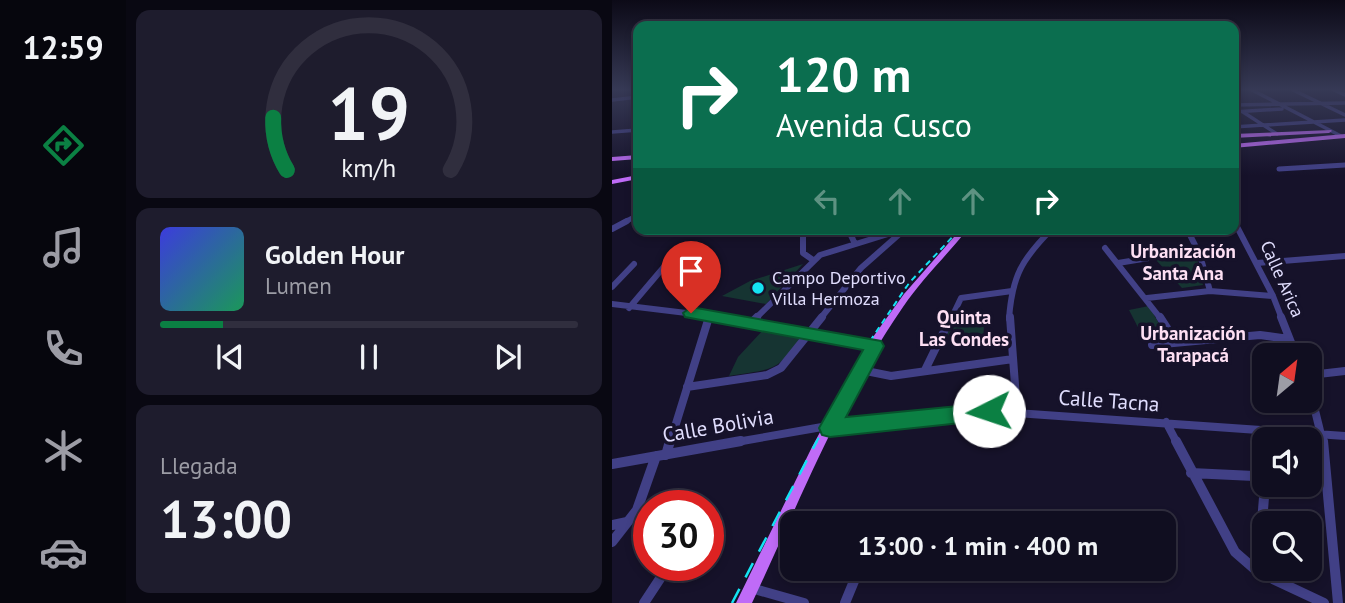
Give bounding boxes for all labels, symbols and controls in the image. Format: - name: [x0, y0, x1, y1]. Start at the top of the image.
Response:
- text: 12:59: [22, 26, 104, 68]
- text: 120 m: [776, 42, 911, 106]
- icon: right: [661, 49, 752, 140]
- text: 19: [328, 66, 410, 160]
- text: Avenida Cusco: [776, 104, 972, 146]
- icon: directions: [39, 121, 88, 170]
- text: km/h: [342, 152, 396, 184]
- icon: left: [808, 182, 846, 220]
- icon: ahead: [881, 182, 919, 220]
- icon: ahead: [954, 182, 992, 220]
- icon: right: [1027, 182, 1065, 220]
- icon: music: [39, 223, 88, 272]
- street label: Calle Arica: [1255, 237, 1309, 321]
- text: Golden Hour: [265, 238, 404, 271]
- district label: Urbanización Santa Ana: [1130, 239, 1236, 285]
- pin: [661, 241, 721, 313]
- icon: arrive: [672, 252, 710, 290]
- place label: Campo Deportivo Villa Hermoza: [771, 266, 906, 310]
- text: Lumen: [265, 271, 332, 300]
- marker: Campo Deportivo Villa Hermoza: [750, 280, 766, 296]
- district label: Quinta Las Condes: [919, 305, 1009, 351]
- district label: Urbanización Tarapacá: [1140, 321, 1246, 367]
- icon: phone: [39, 324, 88, 373]
- icon: previous: [211, 338, 249, 376]
- icon: pause: [350, 338, 388, 376]
- icon: next: [489, 338, 527, 376]
- north arrow: [1252, 343, 1322, 413]
- map controls: [1252, 343, 1322, 581]
- position arrow: [952, 374, 1026, 448]
- street label: Calle Tacna: [1058, 384, 1160, 417]
- street label: Calle Bolivia: [660, 402, 775, 449]
- icon: climate: [39, 426, 88, 475]
- button: sound: [1252, 427, 1322, 497]
- text: Llegada: [160, 451, 238, 480]
- text: 13:00: [160, 485, 292, 552]
- speed limit sign: 30: [633, 490, 724, 581]
- button: search: [1252, 511, 1322, 581]
- icon: car: [39, 528, 88, 577]
- text: 13:00 · 1 min · 400 m: [858, 529, 1098, 562]

